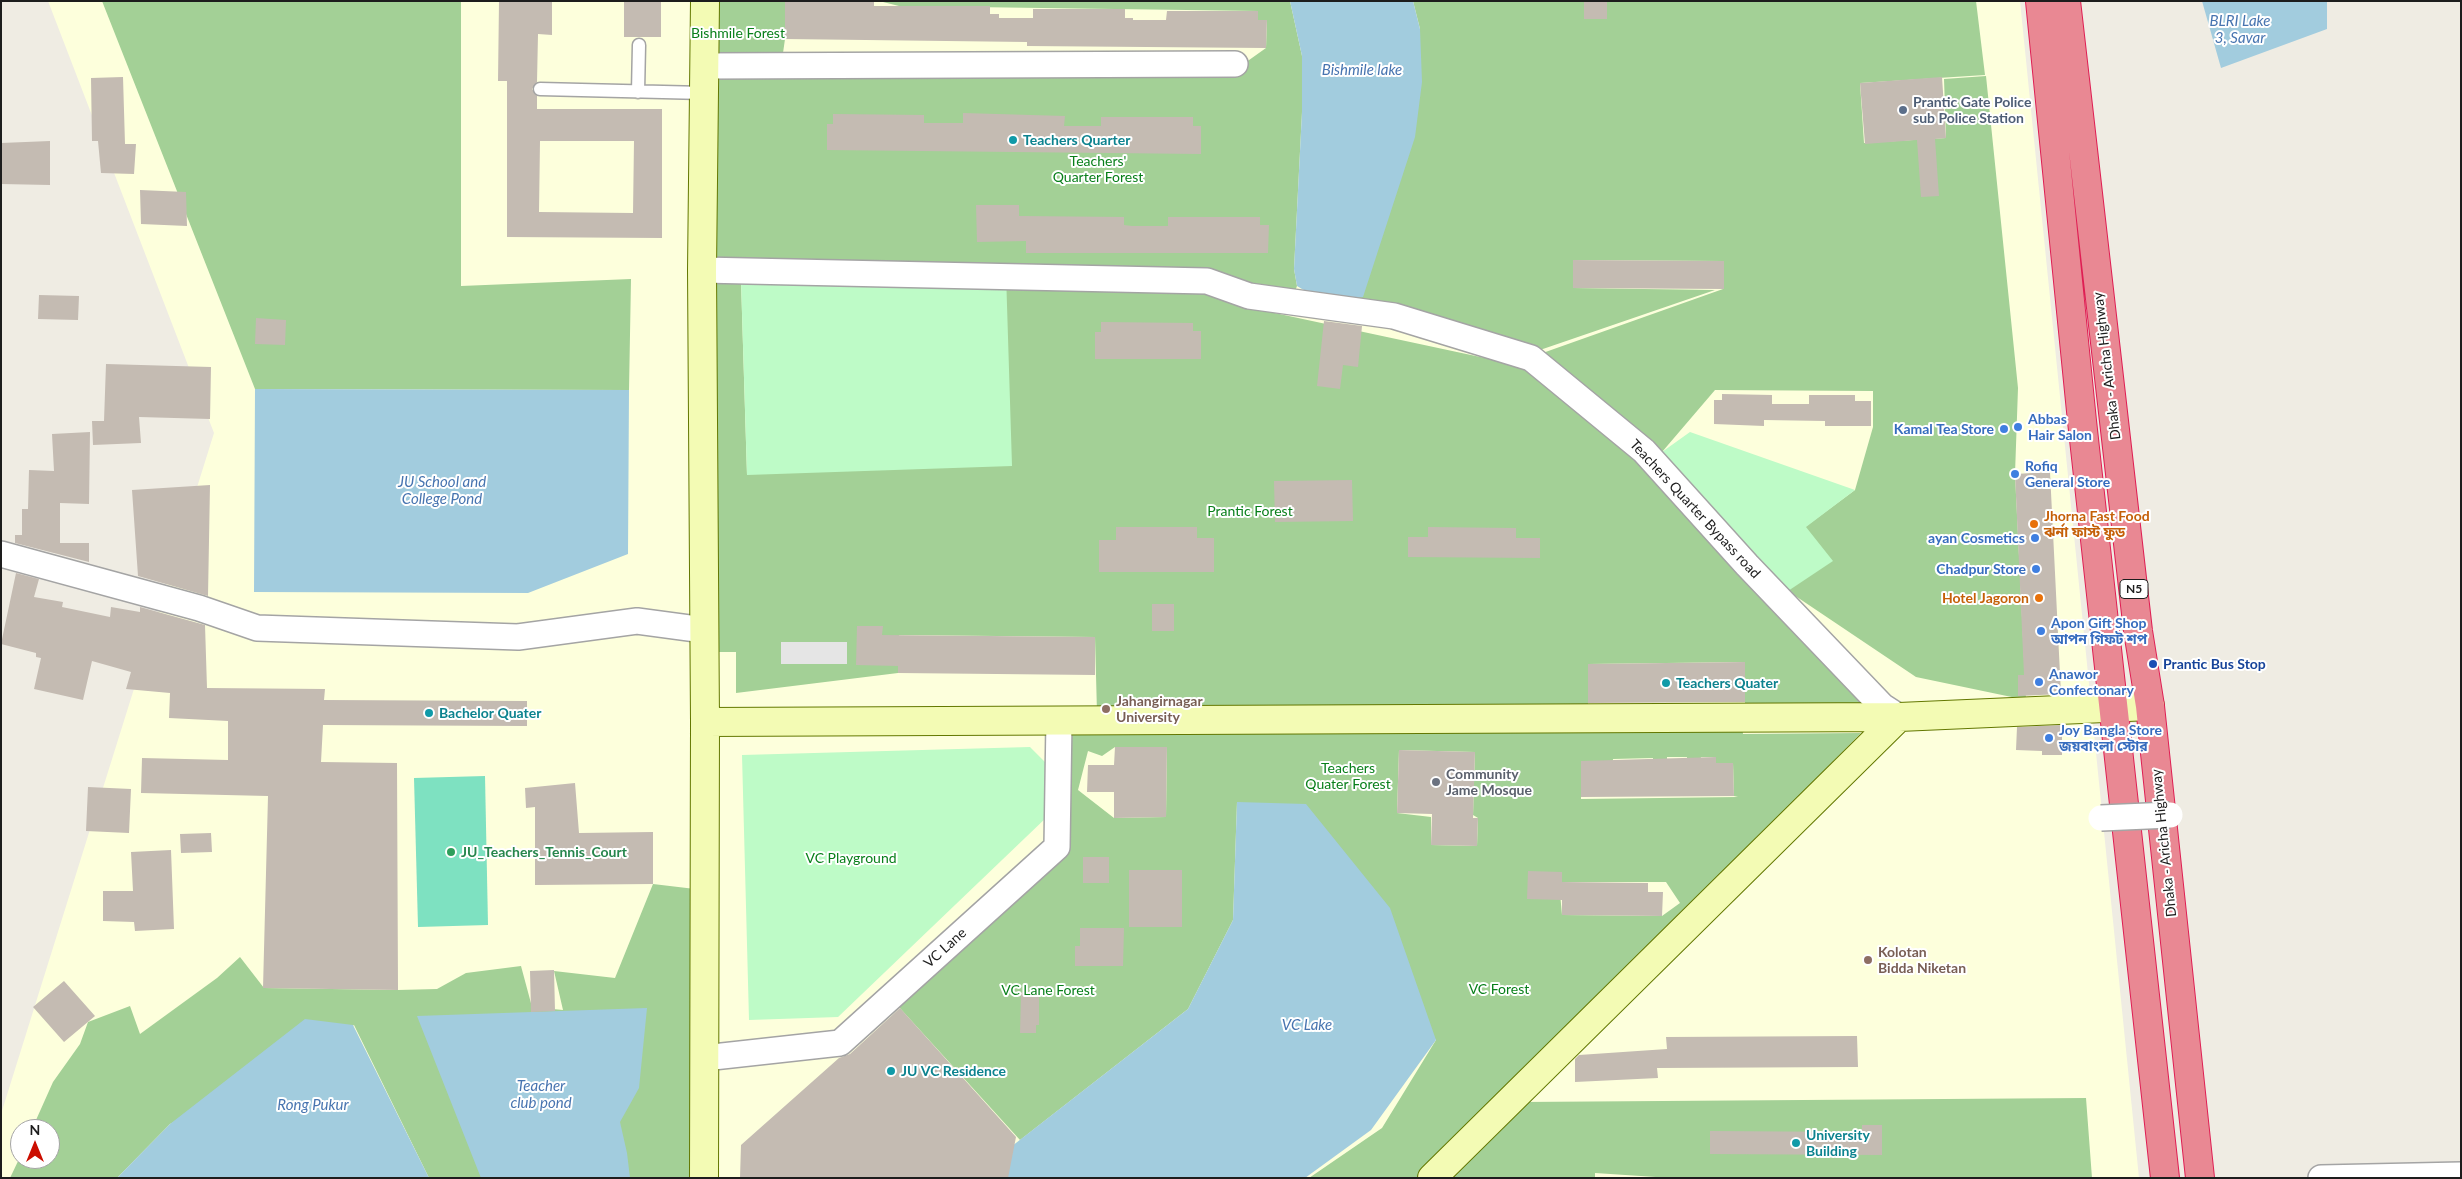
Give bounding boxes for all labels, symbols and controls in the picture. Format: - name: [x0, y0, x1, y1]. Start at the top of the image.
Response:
- water label: BLRI Lake 3, Savar: [2210, 12, 2270, 47]
- park label: Bishmile Forest: [691, 25, 785, 41]
- water label: Bishmile lake: [1322, 61, 1402, 79]
- place label: Prantic Gate Police sub Police Station: [1913, 94, 2031, 126]
- marker: Prantic Gate Police sub Police Station: [1897, 104, 1909, 116]
- place label: Teachers Quarter: [1023, 132, 1130, 148]
- marker: Teachers Quarter: [1007, 134, 1019, 146]
- park label: Teachers' Quarter Forest: [1053, 153, 1143, 186]
- street label: Dhaka - Aricha Highway: [2090, 291, 2124, 441]
- place label: Abbas Hair Salon: [2028, 411, 2092, 444]
- place label: Kamal Tea Store: [1894, 421, 1994, 437]
- marker: Abbas Hair Salon: [2012, 421, 2024, 433]
- marker: Kamal Tea Store: [1998, 423, 2010, 435]
- street label: Teachers Quarter Bypass road: [1626, 436, 1764, 582]
- place label: Rofiq General Store: [2025, 458, 2110, 491]
- marker: Rofiq General Store: [2009, 468, 2021, 480]
- water label: JU School and College Pond: [398, 473, 486, 508]
- park label: Prantic Forest: [1207, 503, 1293, 519]
- place label: Jhorna Fast Food ঝর্না ফাস্ট ফুড: [2044, 508, 2150, 540]
- marker: Jhorna Fast Food ঝর্না ফাস্ট ফুড: [2028, 518, 2040, 530]
- place label: ayan Cosmetics: [1928, 530, 2025, 546]
- marker: ayan Cosmetics: [2029, 532, 2041, 544]
- place label: Chadpur Store: [1936, 561, 2026, 577]
- marker: Chadpur Store: [2030, 563, 2042, 575]
- road number: N5: [2120, 580, 2148, 598]
- place label: Hotel Jagoron: [1942, 590, 2029, 606]
- marker: Hotel Jagoron: [2033, 592, 2045, 604]
- place label: Apon Gift Shop আপন গিফট শপ: [2051, 615, 2147, 648]
- marker: Apon Gift Shop আপন গিফট শপ: [2035, 625, 2047, 637]
- place label: Prantic Bus Stop: [2163, 656, 2266, 672]
- marker: Prantic Bus Stop: [2147, 658, 2159, 670]
- place label: Anawor Confectonary: [2049, 666, 2134, 699]
- place label: Teachers Quater: [1676, 675, 1778, 691]
- marker: Anawor Confectonary: [2033, 676, 2045, 688]
- marker: Teachers Quater: [1660, 677, 1672, 689]
- place label: Jahangirnagar University: [1116, 693, 1203, 726]
- marker: Jahangirnagar University: [1100, 703, 1112, 715]
- place label: Bachelor Quater: [439, 705, 541, 721]
- marker: Bachelor Quater: [423, 707, 435, 719]
- place label: Joy Bangla Store জয়বাংলা স্টোর: [2059, 722, 2162, 754]
- marker: Joy Bangla Store জয়বাংলা স্টোর: [2043, 732, 2055, 744]
- park label: Teachers Quater Forest: [1305, 760, 1391, 792]
- place label: Community Jame Mosque: [1446, 766, 1532, 799]
- street label: Dhaka - Aricha Highway: [2148, 768, 2180, 918]
- marker: Community Jame Mosque: [1430, 776, 1442, 788]
- place label: JU_Teachers_Tennis_Court: [461, 844, 627, 860]
- marker: JU_Teachers_Tennis_Court: [445, 846, 457, 858]
- park label: VC Playground: [805, 850, 897, 866]
- street label: VC Lane: [920, 925, 970, 971]
- place label: Kolotan Bidda Niketan: [1878, 944, 1966, 976]
- marker: Kolotan Bidda Niketan: [1862, 954, 1874, 966]
- park label: VC Forest: [1469, 981, 1529, 997]
- park label: VC Lane Forest: [1001, 982, 1095, 998]
- water label: VC Lake: [1282, 1016, 1332, 1034]
- place label: JU VC Residence: [901, 1063, 1006, 1079]
- marker: JU VC Residence: [885, 1065, 897, 1077]
- water label: Teacher club pond: [510, 1077, 572, 1112]
- water label: Rong Pukur: [277, 1096, 349, 1114]
- north arrow: [10, 1119, 60, 1169]
- text: N: [30, 1121, 40, 1138]
- place label: University Building: [1806, 1127, 1870, 1160]
- marker: University Building: [1790, 1137, 1802, 1149]

